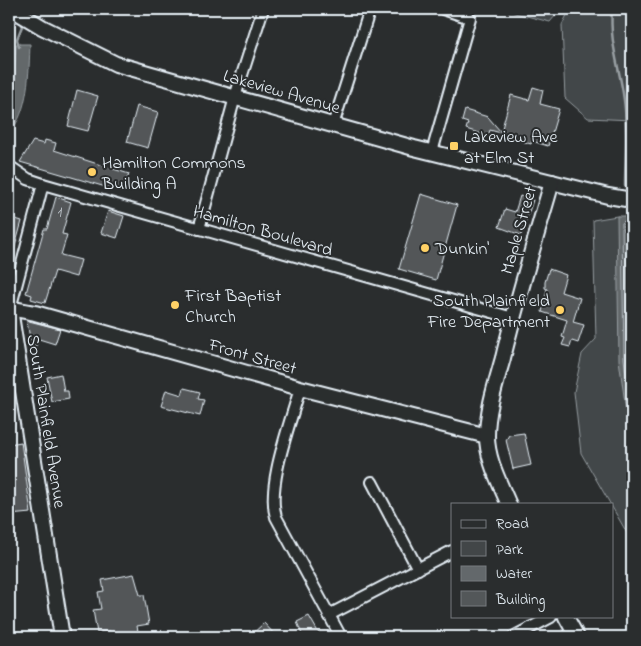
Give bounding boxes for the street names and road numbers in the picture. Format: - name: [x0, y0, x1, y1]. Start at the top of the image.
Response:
- street label: Lakeview Avenue: [220, 64, 344, 122]
- street label: Maple Street: [495, 183, 545, 278]
- street label: Hamilton Boulevard: [189, 200, 335, 264]
- street label: South Plainfield Avenue: [18, 333, 72, 511]
- street label: Front Street: [205, 333, 299, 383]

